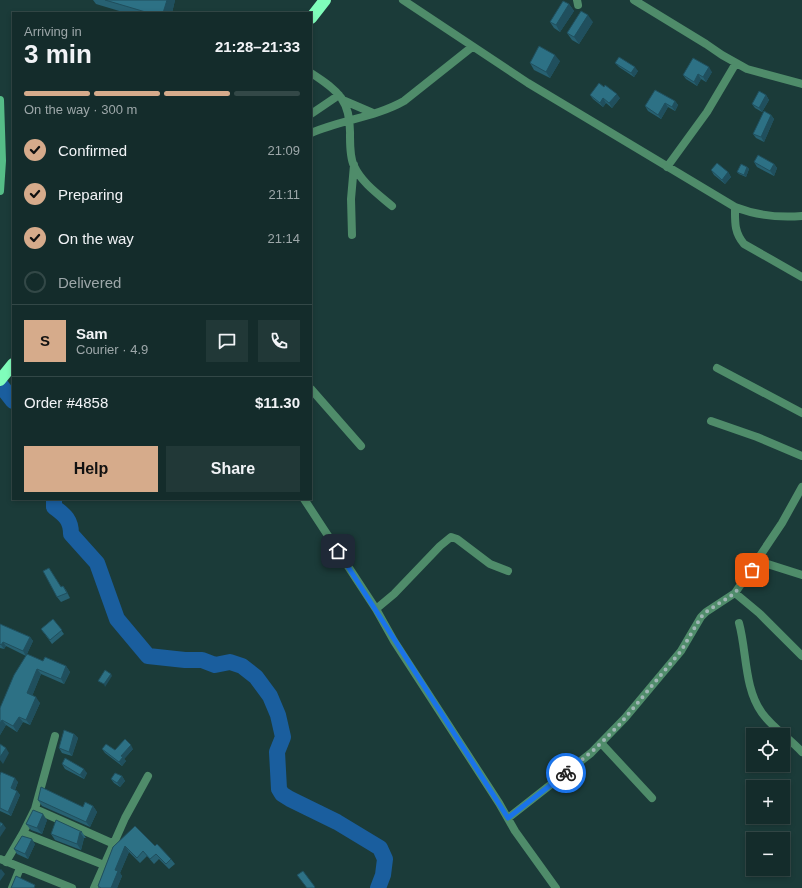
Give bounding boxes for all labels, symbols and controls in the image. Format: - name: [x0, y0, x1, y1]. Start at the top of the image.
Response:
- text: Arriving in: [24, 24, 82, 39]
- text: 21:28–21:33: [215, 38, 300, 55]
- text: 3 min: [24, 39, 92, 69]
- text: On the way · 300 m: [24, 102, 137, 117]
- icon: check: [24, 139, 46, 161]
- text: Confirmed: [58, 142, 127, 159]
- text: 21:09: [267, 143, 300, 158]
- icon: check: [24, 183, 46, 205]
- text: Preparing: [58, 186, 123, 203]
- text: 21:11: [268, 187, 300, 202]
- icon: check: [24, 227, 46, 249]
- text: On the way: [58, 230, 134, 247]
- text: 21:14: [267, 231, 300, 246]
- text: Delivered: [58, 274, 121, 291]
- button: chat: [206, 320, 248, 362]
- button: phone: [258, 320, 300, 362]
- text: Sam: [76, 325, 108, 342]
- text: S: [40, 332, 50, 349]
- text: Courier · 4.9: [76, 342, 148, 357]
- text: Order #4858: [24, 394, 108, 411]
- text: $11.30: [255, 394, 300, 411]
- button: Help: [24, 446, 158, 492]
- button: Share: [166, 446, 300, 492]
- pin: [321, 534, 355, 568]
- icon: home: [327, 540, 349, 562]
- pin: [735, 553, 769, 587]
- icon: bag: [741, 559, 763, 581]
- map controls: [746, 728, 790, 876]
- button: locate: [746, 728, 790, 772]
- courier: [546, 753, 586, 793]
- icon: bike: [555, 762, 577, 784]
- button: +: [746, 780, 790, 824]
- button: −: [746, 832, 790, 876]

